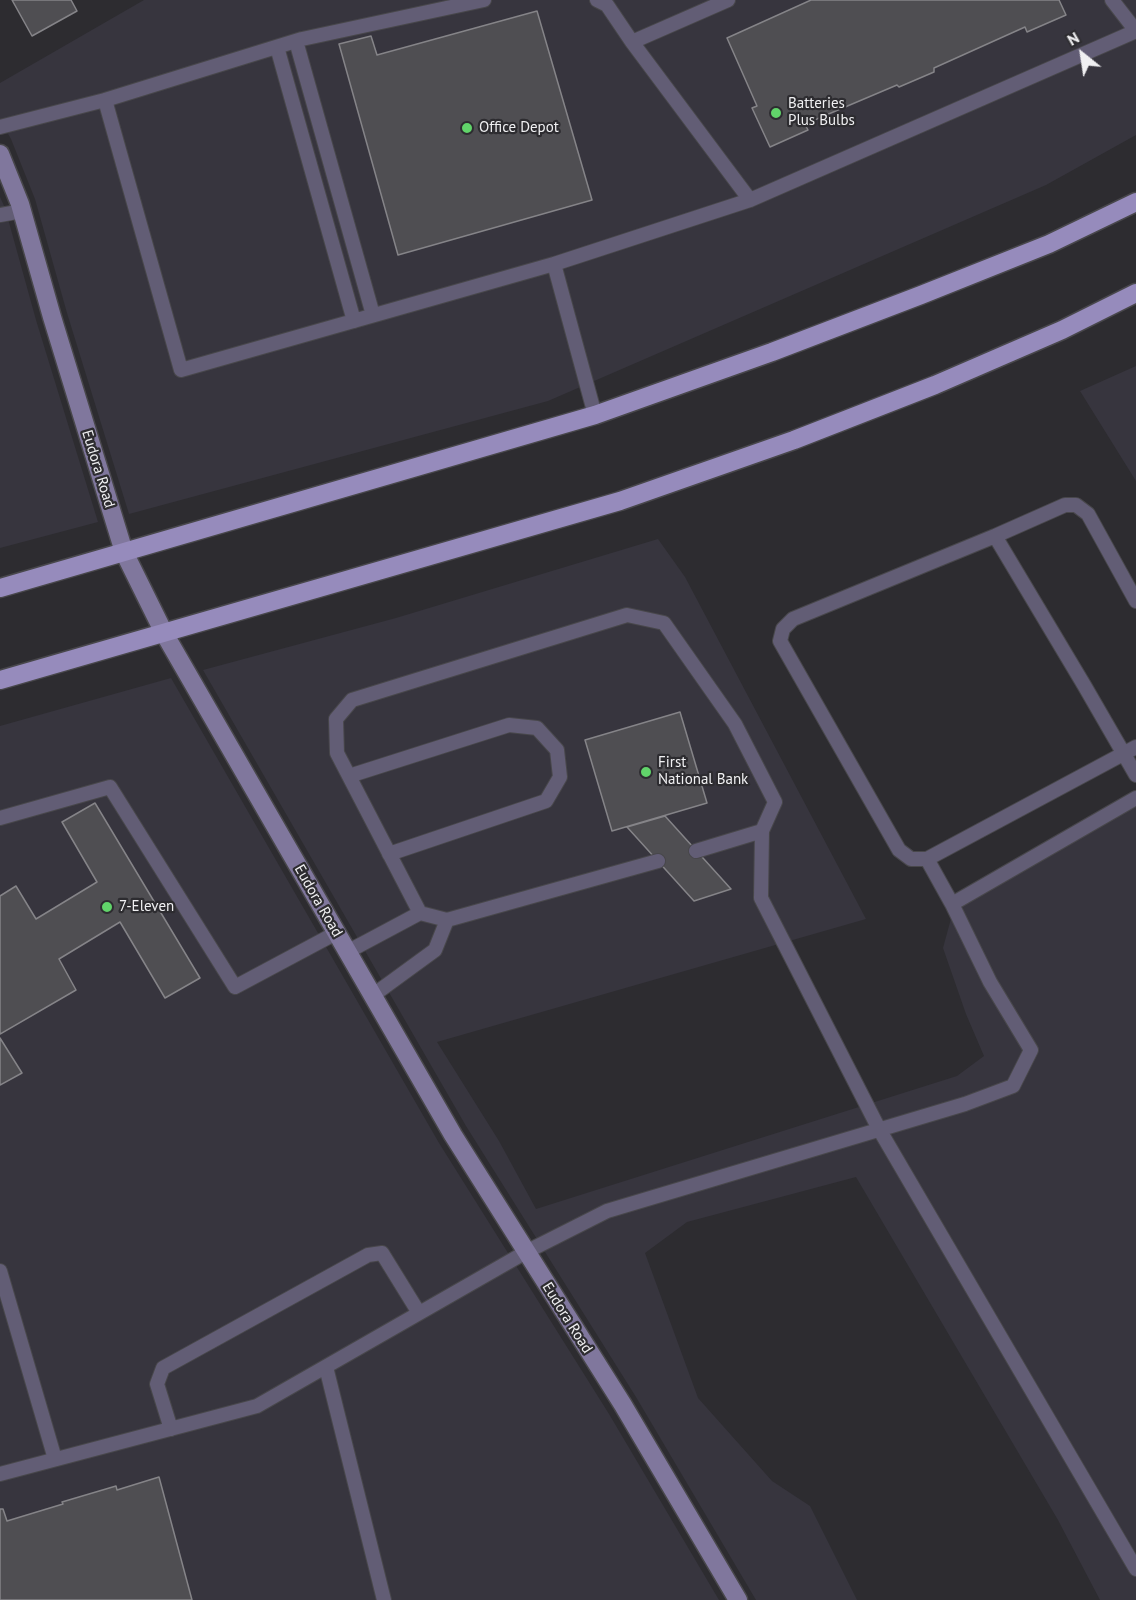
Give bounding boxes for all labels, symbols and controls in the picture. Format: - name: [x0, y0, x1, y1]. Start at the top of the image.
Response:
- north arrow: [1052, 24, 1112, 84]
- text: N: [1063, 27, 1083, 50]
- place label: Batteries Plus Bulbs: [788, 95, 855, 130]
- marker: Batteries Plus Bulbs: [769, 106, 783, 120]
- place label: Office Depot: [479, 119, 559, 137]
- marker: Office Depot: [460, 121, 474, 135]
- street label: Eudora Road: [78, 428, 118, 510]
- place label: First National Bank: [658, 754, 748, 789]
- marker: First National Bank: [639, 765, 653, 779]
- street label: Eudora Road: [290, 862, 346, 940]
- place label: 7-Eleven: [119, 898, 174, 916]
- marker: 7-Eleven: [100, 900, 114, 914]
- street label: Eudora Road: [538, 1279, 596, 1357]

